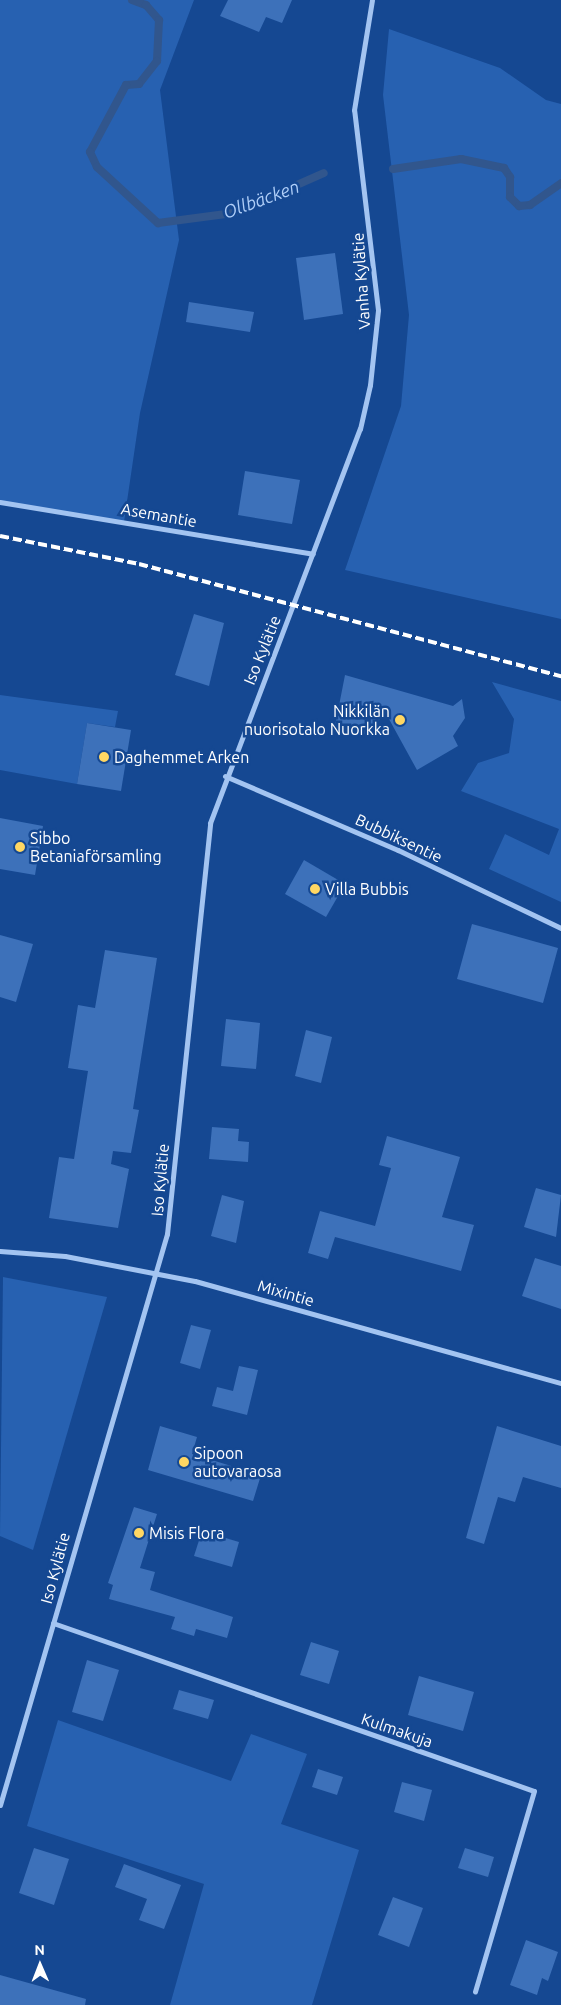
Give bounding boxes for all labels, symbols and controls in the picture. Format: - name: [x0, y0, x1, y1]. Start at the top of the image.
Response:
- water label: Ollbäcken: [220, 175, 302, 223]
- street label: Vanha Kylätie: [348, 232, 374, 330]
- street label: Asemantie: [120, 499, 198, 531]
- street label: Iso Kylätie: [239, 613, 285, 687]
- place label: Nikkilän nuorisotalo Nuorkka: [244, 701, 390, 739]
- marker: Nikkilän nuorisotalo Nuorkka: [394, 714, 406, 726]
- place label: Daghemmet Arken: [114, 747, 249, 767]
- marker: Daghemmet Arken: [98, 751, 110, 763]
- street label: Bubbiksentie: [352, 809, 446, 867]
- place label: Sibbo Betaniaförsamling: [30, 828, 162, 866]
- marker: Sibbo Betaniaförsamling: [14, 841, 26, 853]
- place label: Villa Bubbis: [325, 879, 409, 899]
- marker: Villa Bubbis: [309, 883, 321, 895]
- street label: Iso Kylätie: [147, 1143, 173, 1217]
- street label: Mixintie: [256, 1276, 316, 1310]
- place label: Sipoon autovaraosa: [194, 1443, 282, 1481]
- marker: Sipoon autovaraosa: [178, 1456, 190, 1468]
- place label: Misis Flora: [149, 1523, 224, 1543]
- marker: Misis Flora: [133, 1527, 145, 1539]
- street label: Iso Kylätie: [36, 1530, 74, 1606]
- street label: Kulmakuja: [359, 1709, 435, 1751]
- north arrow: [15, 1940, 65, 1990]
- text: N: [34, 1942, 45, 1958]

